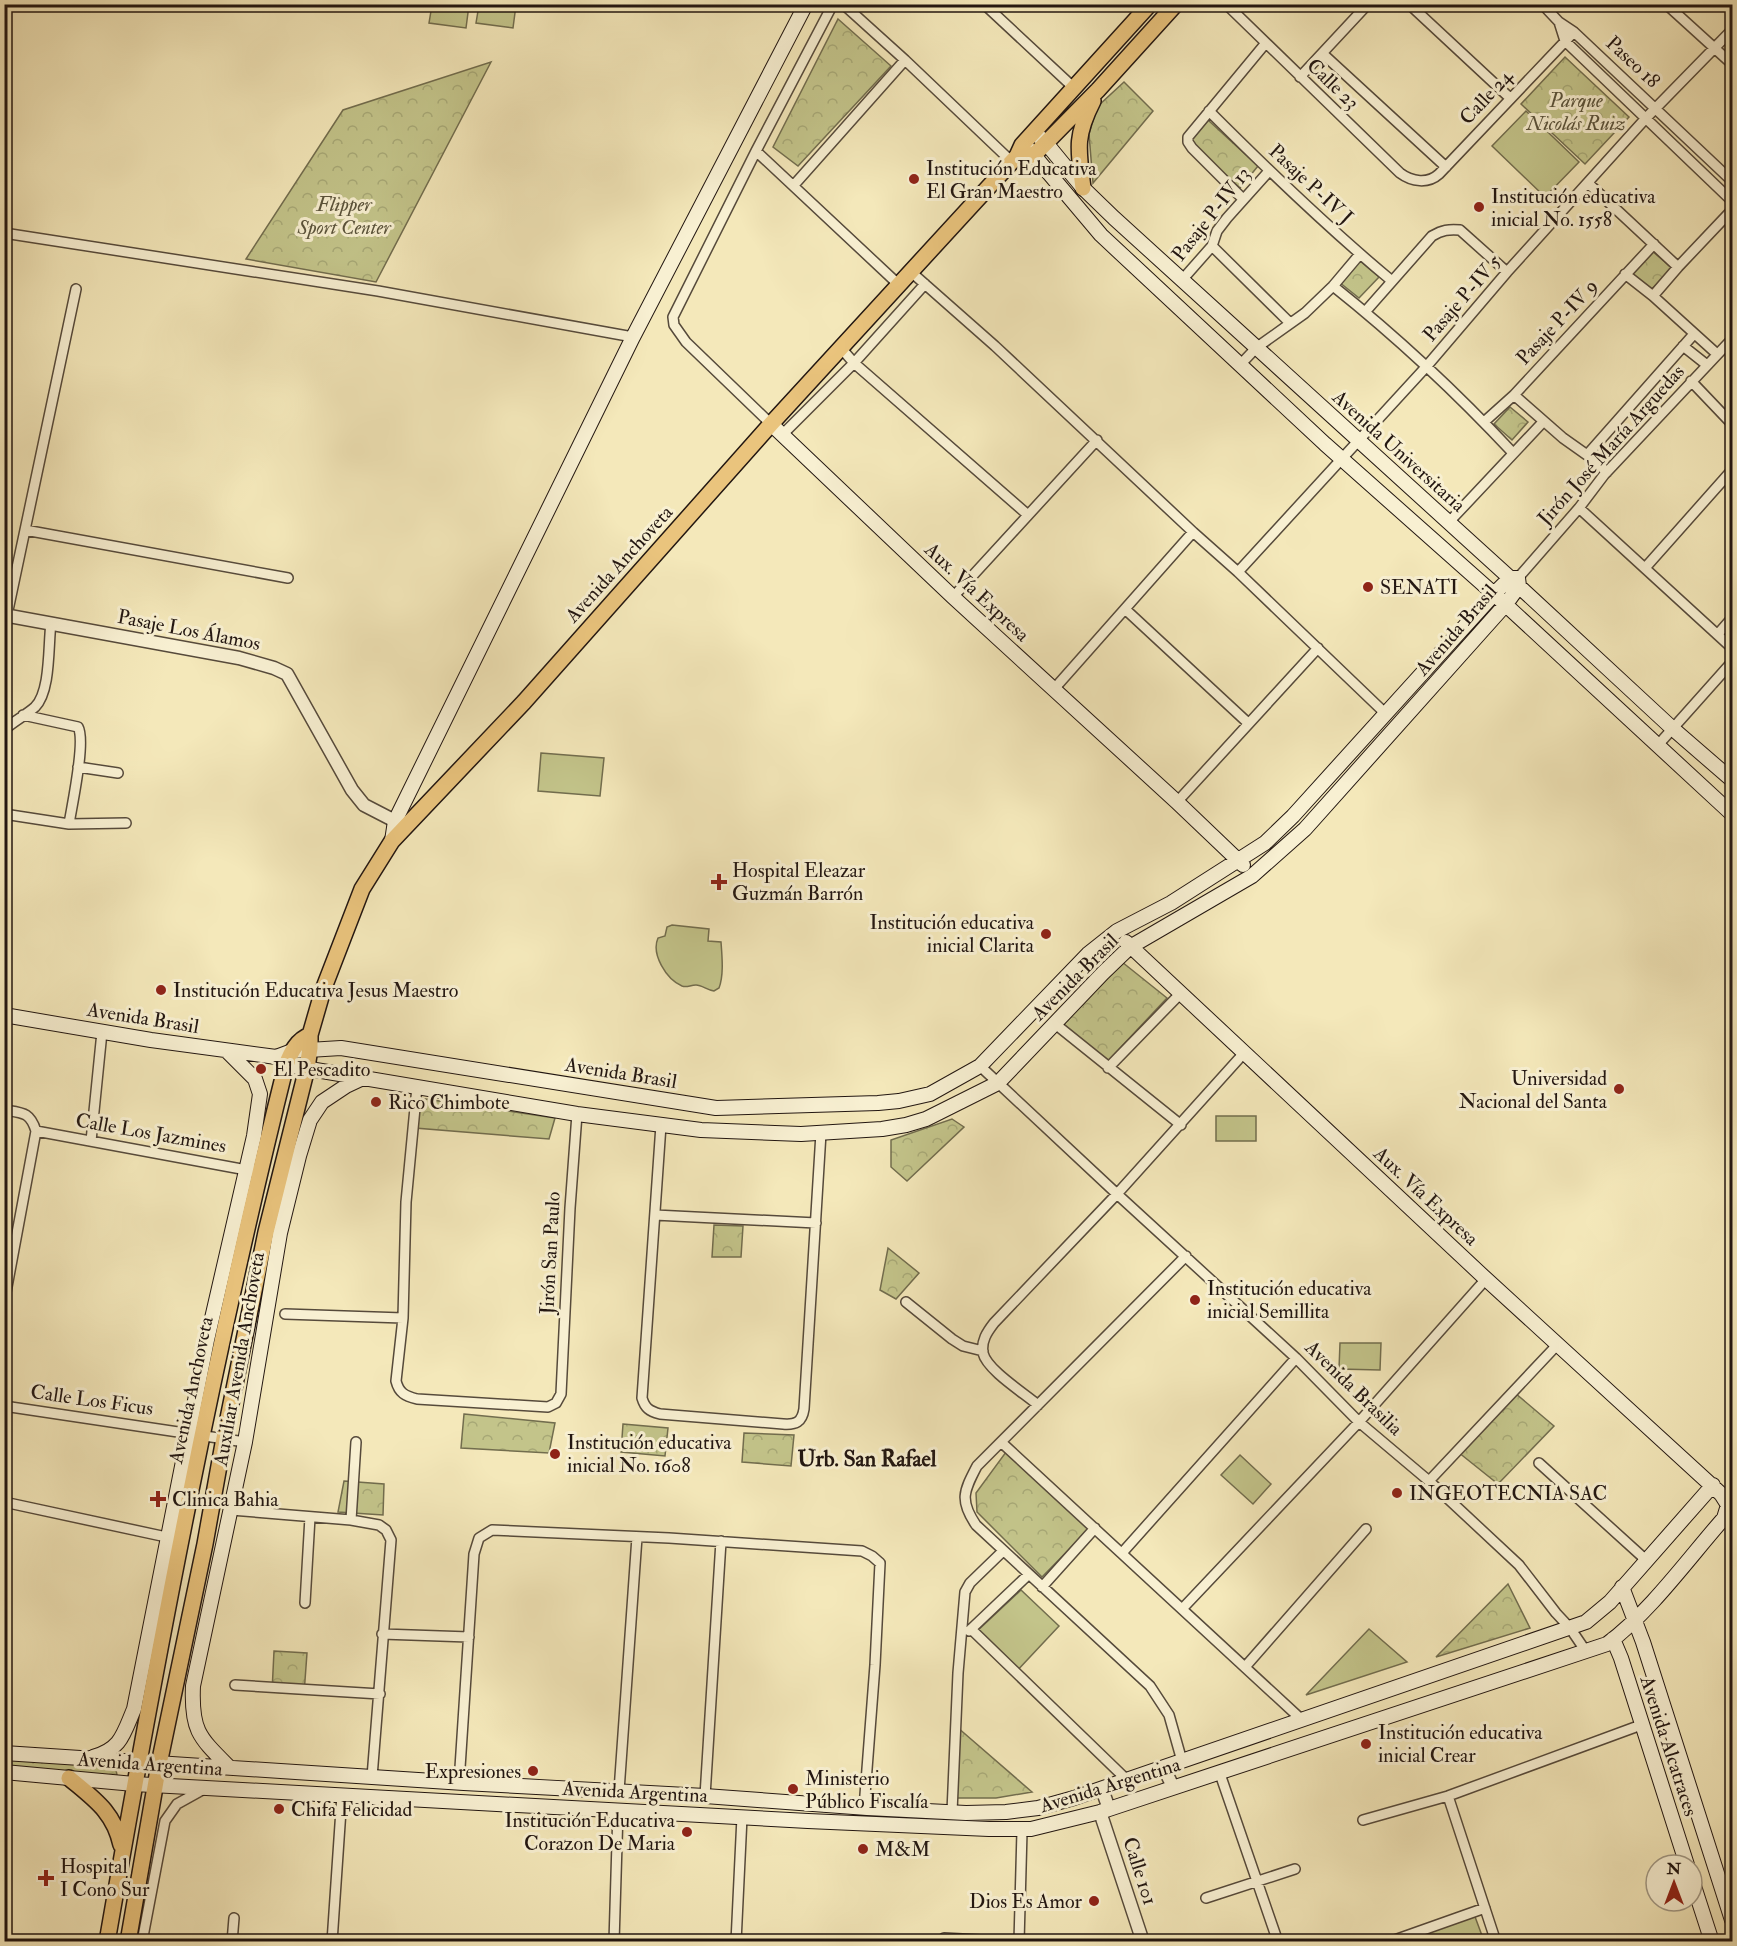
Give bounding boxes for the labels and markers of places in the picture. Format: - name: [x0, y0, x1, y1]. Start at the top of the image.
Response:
- place label: Institución Educativa El Gran Maestro: [926, 156, 1097, 204]
- marker: Institución Educativa El Gran Maestro: [907, 172, 921, 186]
- place label: Institución educativa inicial No. 1558: [1491, 184, 1656, 232]
- marker: Institución educativa inicial No. 1558: [1472, 200, 1486, 214]
- place label: SENATI: [1380, 575, 1458, 600]
- marker: SENATI: [1361, 580, 1375, 594]
- place label: Hospital Eleazar Guzmán Barrón: [732, 858, 866, 906]
- marker: Hospital Eleazar Guzmán Barrón: [710, 873, 728, 891]
- place label: Institución educativa inicial Clarita: [869, 910, 1035, 958]
- marker: Institución educativa inicial Clarita: [1039, 927, 1053, 941]
- place label: Institución Educativa Jesus Maestro: [173, 978, 458, 1003]
- marker: Institución Educativa Jesus Maestro: [154, 983, 168, 997]
- place label: El Pescadito: [273, 1057, 371, 1082]
- marker: El Pescadito: [254, 1062, 268, 1076]
- place label: Universidad Nacional del Santa: [1459, 1066, 1608, 1114]
- marker: Universidad Nacional del Santa: [1612, 1082, 1626, 1096]
- place label: Rico Chimbote: [388, 1090, 510, 1115]
- marker: Rico Chimbote: [369, 1095, 383, 1109]
- place label: Institución educativa inicial Semillita: [1207, 1276, 1372, 1324]
- marker: Institución educativa inicial Semillita: [1188, 1293, 1202, 1307]
- place label: Institución educativa inicial No. 1608: [567, 1430, 732, 1478]
- marker: Institución educativa inicial No. 1608: [548, 1447, 562, 1461]
- place label: INGEOTECNIA SAC: [1409, 1481, 1607, 1506]
- marker: INGEOTECNIA SAC: [1390, 1486, 1404, 1500]
- place label: Clinica Bahia: [172, 1487, 279, 1512]
- marker: Clinica Bahia: [149, 1490, 167, 1508]
- place label: Institución educativa inicial Crear: [1378, 1720, 1543, 1768]
- marker: Institución educativa inicial Crear: [1359, 1737, 1373, 1751]
- place label: Expresiones: [425, 1759, 521, 1785]
- marker: Expresiones: [526, 1764, 540, 1778]
- place label: Ministerio Público Fiscalía: [805, 1766, 929, 1814]
- marker: Ministerio Público Fiscalía: [786, 1782, 800, 1796]
- place label: Chifa Felicidad: [291, 1797, 413, 1822]
- marker: Chifa Felicidad: [272, 1802, 286, 1816]
- place label: Institución Educativa Corazon De Maria: [504, 1808, 676, 1856]
- marker: Institución Educativa Corazon De Maria: [680, 1825, 694, 1839]
- place label: M&M: [875, 1837, 930, 1862]
- marker: M&M: [856, 1842, 870, 1856]
- place label: Hospital I Cono Sur: [60, 1854, 150, 1902]
- marker: Hospital I Cono Sur: [37, 1869, 55, 1887]
- place label: Dios Es Amor: [969, 1889, 1083, 1914]
- marker: Dios Es Amor: [1087, 1894, 1101, 1908]

